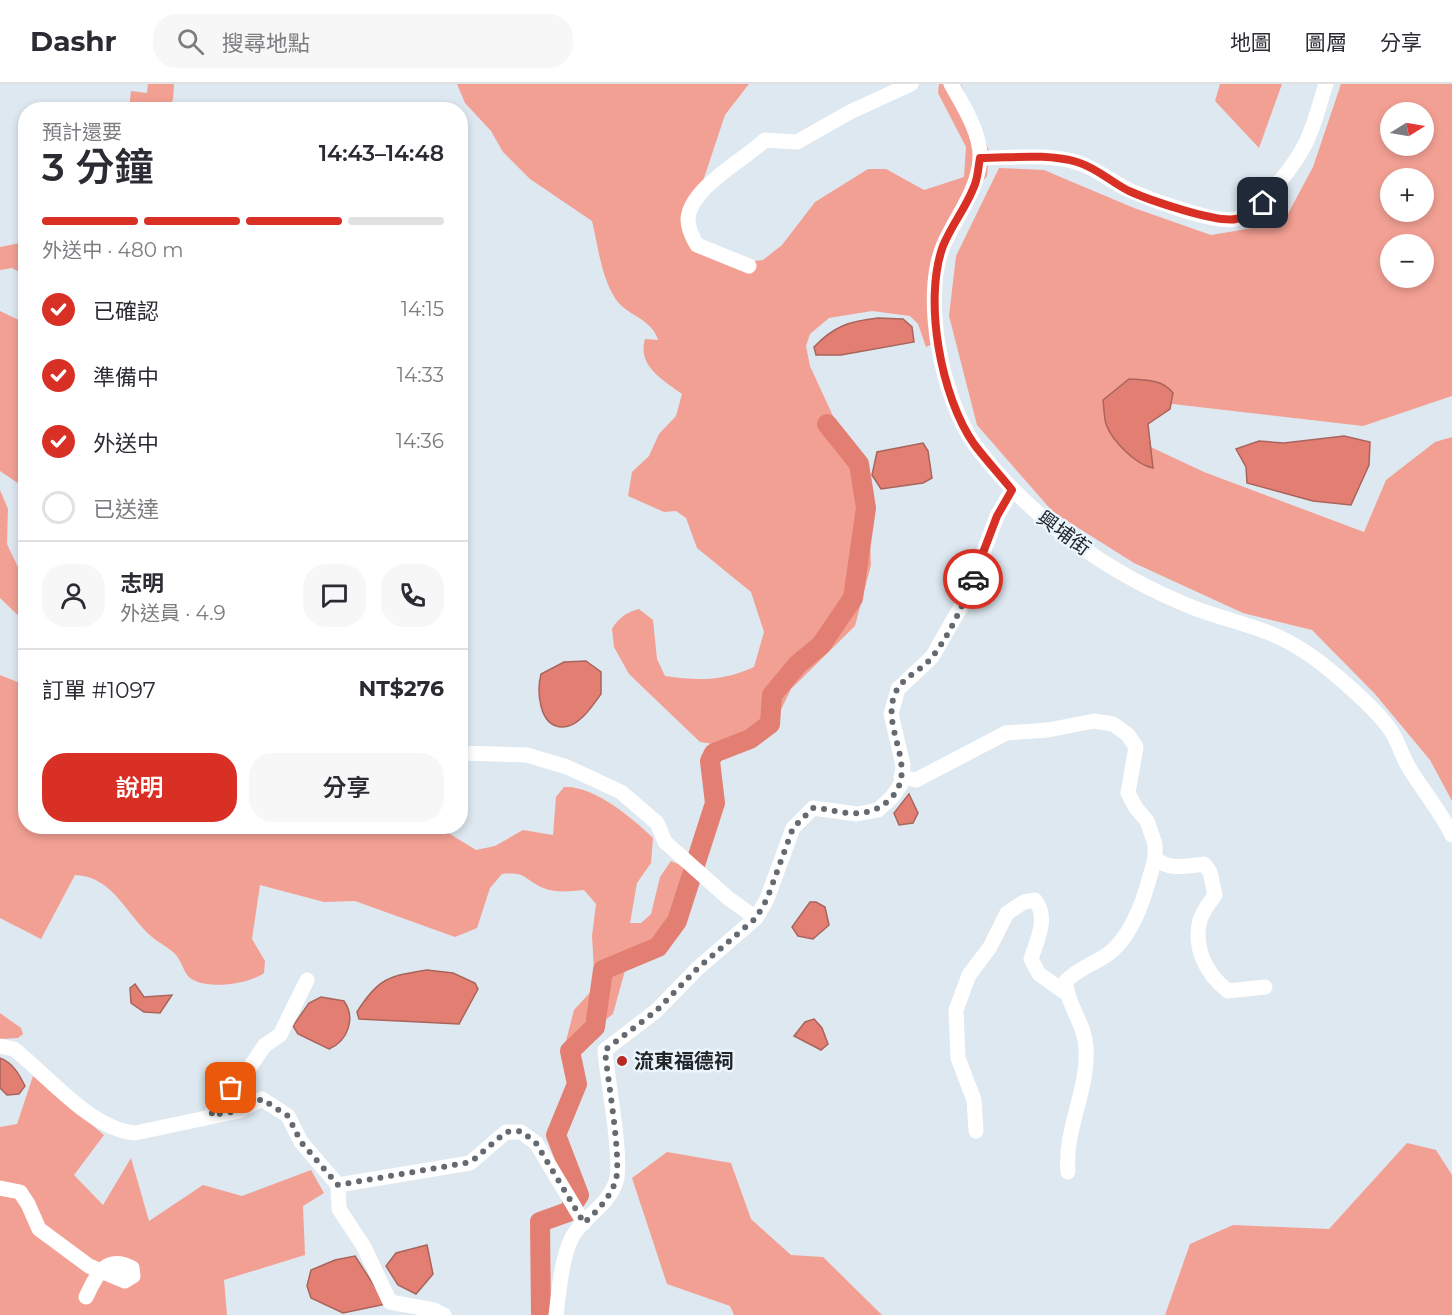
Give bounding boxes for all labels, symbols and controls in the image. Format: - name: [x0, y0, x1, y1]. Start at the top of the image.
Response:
- search box: [153, 14, 573, 68]
- text: Dashr: [30, 24, 117, 58]
- icon: search: [174, 25, 207, 58]
- text: 搜尋地點: [222, 30, 310, 57]
- text: 地圖: [1230, 30, 1272, 55]
- text: 圖層: [1305, 30, 1347, 55]
- text: 分享: [1380, 30, 1422, 55]
- north arrow: [1380, 102, 1434, 156]
- map controls: [1380, 102, 1434, 288]
- text: 預計還要: [42, 120, 122, 144]
- text: 14:43–14:48: [319, 140, 444, 167]
- text: 3 分鐘: [42, 143, 153, 191]
- button: +: [1380, 168, 1434, 222]
- pin: [1237, 177, 1288, 228]
- icon: home: [1246, 186, 1279, 219]
- button: −: [1380, 234, 1434, 288]
- text: 外送中 · 480 m: [42, 238, 183, 262]
- icon: check: [42, 293, 75, 326]
- text: 14:15: [401, 297, 444, 321]
- text: 已確認: [93, 298, 159, 325]
- icon: check: [42, 359, 75, 392]
- text: 14:33: [397, 363, 444, 387]
- text: 準備中: [93, 364, 159, 391]
- icon: check: [42, 425, 75, 458]
- text: 14:36: [396, 429, 444, 453]
- text: 外送中: [93, 430, 159, 457]
- text: 已送達: [93, 496, 159, 523]
- street label: 興埔街: [1033, 506, 1095, 560]
- courier: [943, 549, 1003, 609]
- icon: car: [957, 563, 990, 596]
- button: person: [42, 564, 105, 627]
- button: chat: [303, 564, 366, 627]
- button: phone: [381, 564, 444, 627]
- text: 志明: [120, 570, 164, 597]
- text: 外送員 · 4.9: [120, 601, 226, 625]
- text: NT$276: [359, 675, 444, 702]
- text: 訂單 #1097: [42, 677, 156, 704]
- button: 說明: [42, 753, 237, 822]
- button: 分享: [249, 753, 444, 822]
- place label: 流東福德祠: [634, 1049, 734, 1073]
- marker: 流東福德祠: [615, 1054, 629, 1068]
- pin: [205, 1062, 256, 1113]
- icon: bag: [214, 1071, 247, 1104]

